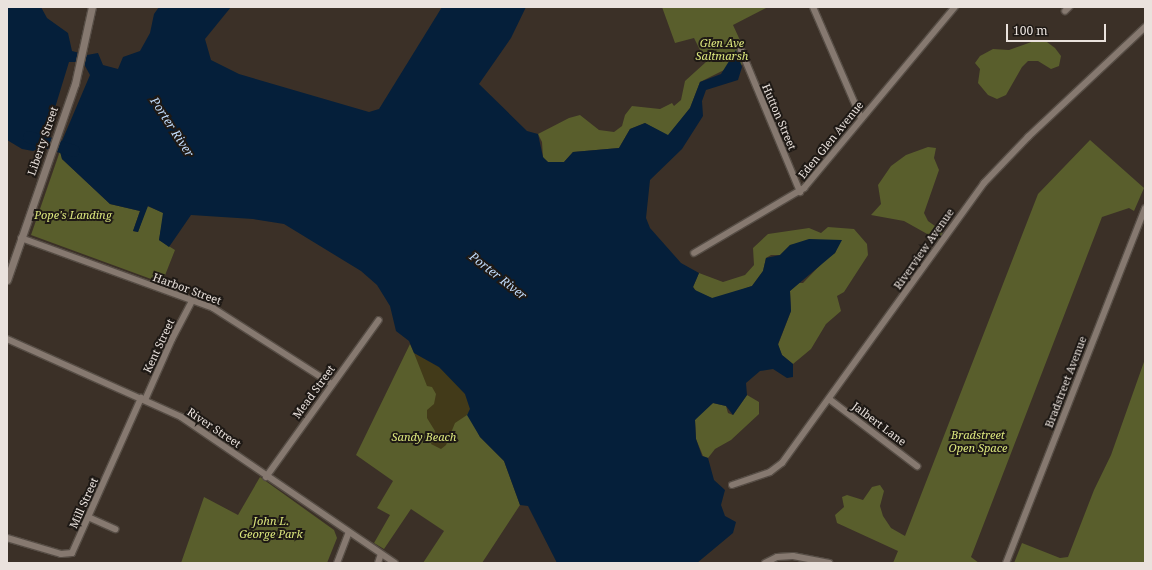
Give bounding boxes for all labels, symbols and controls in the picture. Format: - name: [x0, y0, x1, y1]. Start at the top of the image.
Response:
- scale bar: [1008, 16, 1108, 42]
- text: 100 m: [1013, 22, 1048, 39]
- park label: Glen Ave Saltmarsh: [696, 37, 748, 63]
- street label: Hutton Street: [759, 82, 799, 152]
- water label: Porter River: [147, 94, 197, 160]
- street label: Eden Glen Avenue: [796, 99, 866, 181]
- street label: Liberty Street: [25, 105, 61, 177]
- street label: Riverview Avenue: [891, 206, 957, 292]
- park label: Pope's Landing: [34, 208, 112, 222]
- water label: Porter River: [467, 249, 529, 303]
- street label: Harbor Street: [151, 270, 223, 308]
- street label: Kent Street: [141, 317, 177, 375]
- street label: Bradstreet Avenue: [1042, 334, 1090, 430]
- street label: Mead Street: [290, 363, 338, 421]
- street label: Jalbert Lane: [849, 399, 909, 449]
- street label: River Street: [185, 405, 243, 451]
- park label: Bradstreet Open Space: [949, 429, 1007, 455]
- park label: Sandy Beach: [392, 430, 456, 444]
- street label: Mill Street: [67, 476, 101, 530]
- park label: John L. George Park: [239, 515, 303, 541]

